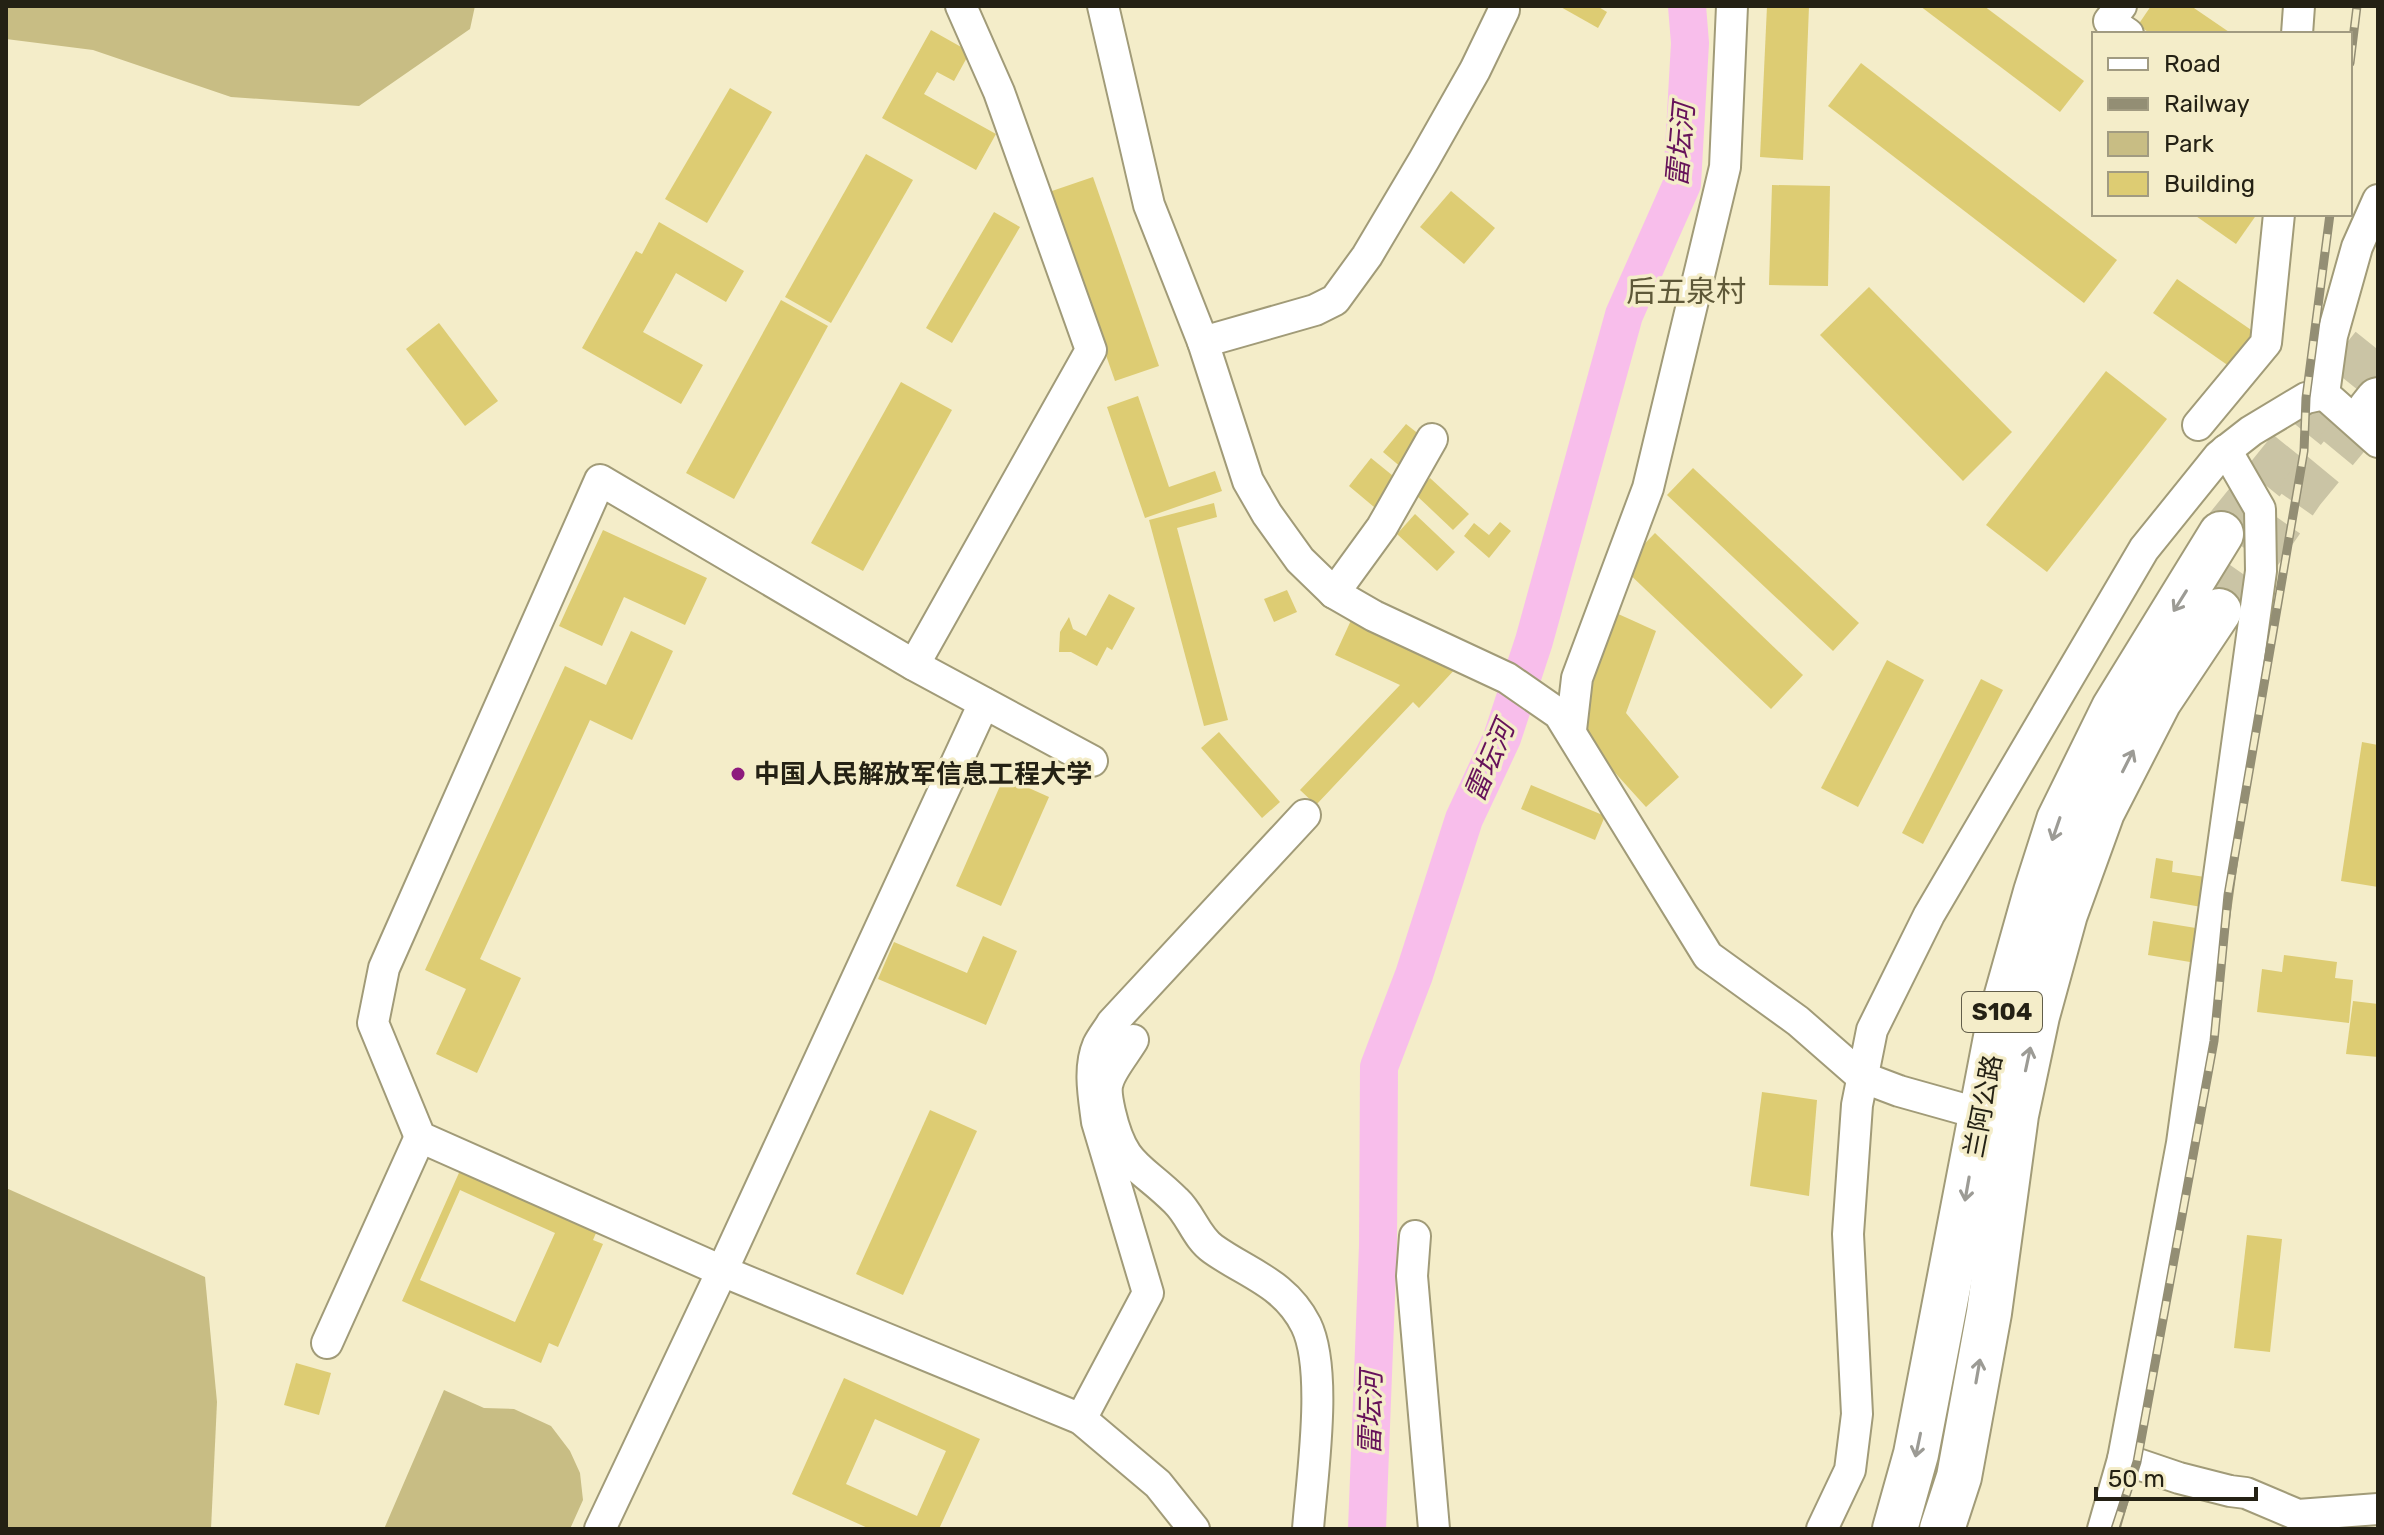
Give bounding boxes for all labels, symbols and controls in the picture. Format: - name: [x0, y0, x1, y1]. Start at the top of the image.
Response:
- legend: [2092, 32, 2352, 216]
- text: Road: [2164, 50, 2221, 78]
- text: Railway: [2164, 90, 2250, 118]
- water label: 雷坛河: [1660, 97, 1701, 188]
- text: Park: [2164, 130, 2215, 158]
- text: Building: [2164, 170, 2255, 198]
- district label: 后五泉村: [1626, 274, 1746, 310]
- one-way arrow: [2172, 589, 2188, 612]
- water label: 雷坛河: [1458, 711, 1523, 806]
- one-way arrow: [2121, 750, 2137, 774]
- place label: 中国人民解放军信息工程大学: [754, 759, 1092, 790]
- marker: 中国人民解放军信息工程大学: [729, 765, 747, 783]
- one-way arrow: [2048, 816, 2063, 841]
- road number: S104: [1962, 992, 2042, 1032]
- one-way arrow: [2021, 1047, 2036, 1073]
- street label: 兰阿公路: [1958, 1052, 2009, 1160]
- one-way arrow: [1959, 1176, 1974, 1202]
- one-way arrow: [1972, 1359, 1987, 1385]
- water label: 雷坛河: [1353, 1366, 1388, 1455]
- one-way arrow: [1909, 1431, 1924, 1457]
- scale bar: [2096, 1451, 2256, 1501]
- text: 50 m: [2108, 1465, 2165, 1493]

